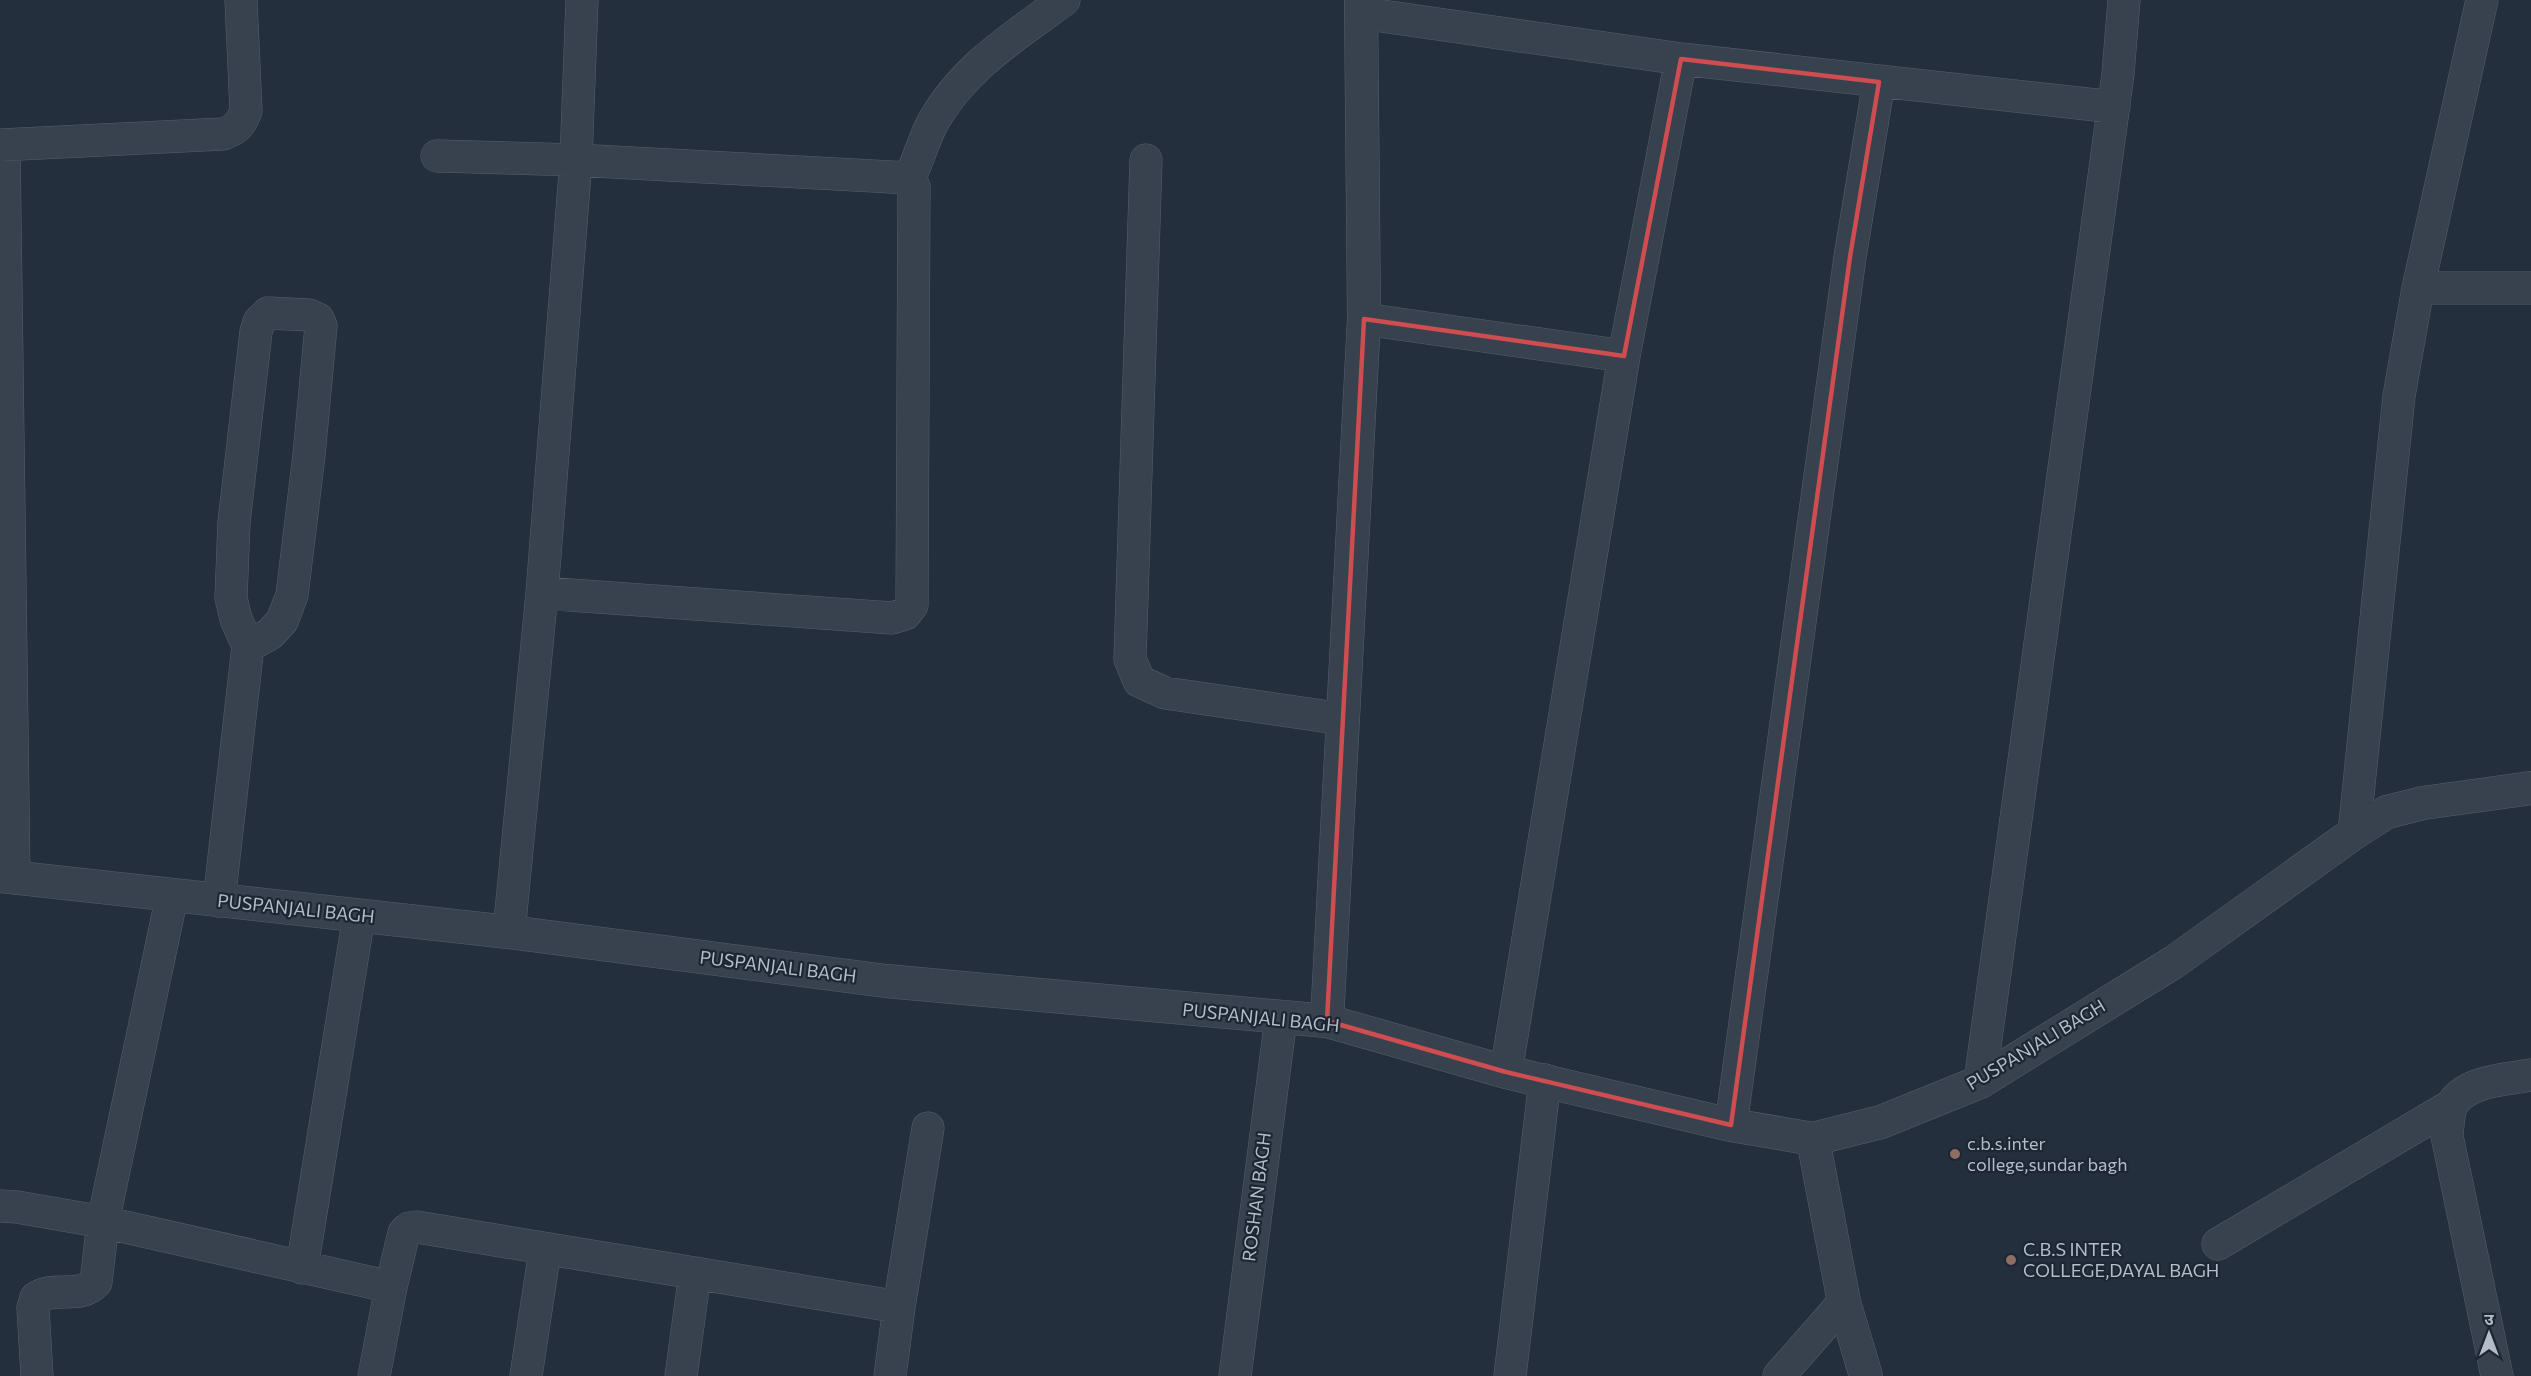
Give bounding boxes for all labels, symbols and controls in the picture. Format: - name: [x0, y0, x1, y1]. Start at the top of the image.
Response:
- street label: PUSPANJALI BAGH: [216, 889, 376, 927]
- street label: PUSPANJALI BAGH: [698, 945, 858, 987]
- street label: PUSPANJALI BAGH: [1962, 994, 2109, 1094]
- street label: PUSPANJALI BAGH: [1181, 998, 1341, 1036]
- street label: ROSHAN BAGH: [1237, 1131, 1275, 1263]
- place label: c.b.s.inter college,sundar bagh: [1967, 1132, 2128, 1175]
- marker: c.b.s.inter college,sundar bagh: [1948, 1147, 1962, 1161]
- place label: C.B.S INTER COLLEGE,DAYAL BAGH: [2023, 1238, 2219, 1281]
- marker: C.B.S INTER COLLEGE,DAYAL BAGH: [2004, 1253, 2018, 1267]
- north arrow: [2459, 1304, 2519, 1364]
- text: उ: [2484, 1309, 2494, 1328]

